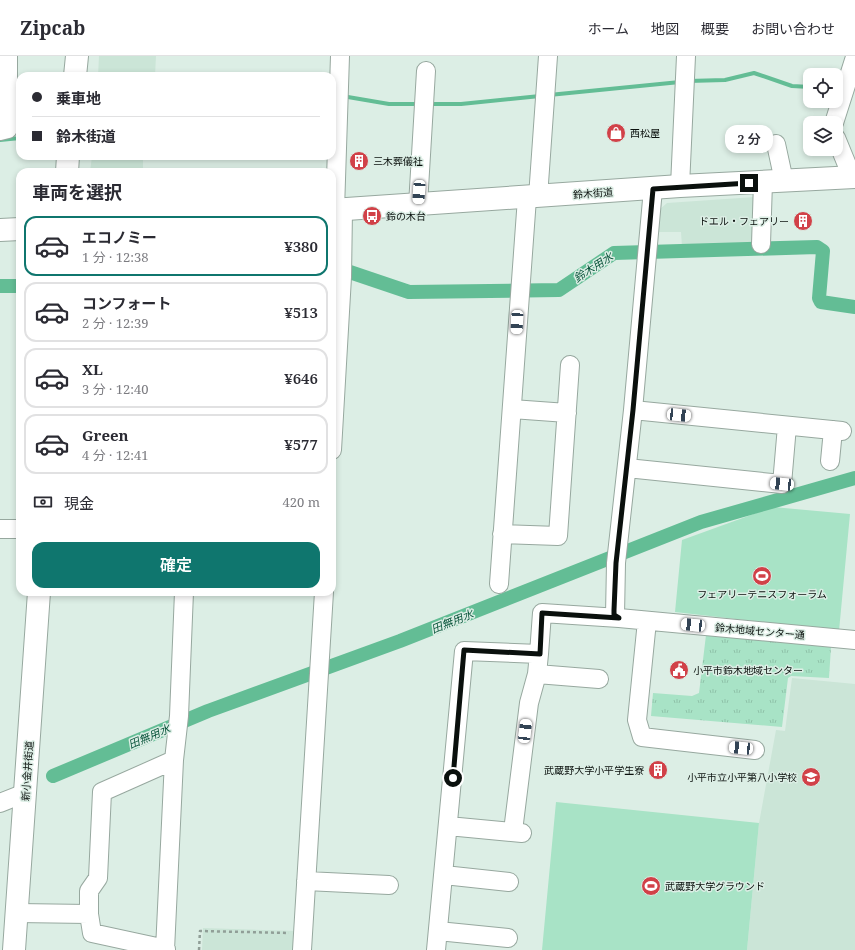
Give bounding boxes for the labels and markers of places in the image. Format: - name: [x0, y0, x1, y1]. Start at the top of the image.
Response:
- shop icon: 西松屋: [605, 122, 627, 144]
- place label: 西松屋: [630, 126, 660, 140]
- building icon: 三木葬儀社: [348, 150, 370, 172]
- place label: 三木葬儀社: [373, 154, 423, 168]
- bus stop icon: 鈴の木台: [361, 205, 383, 227]
- place label: 鈴の木台: [386, 209, 426, 223]
- building icon: ドエル・フェアリー: [792, 210, 814, 232]
- place label: ドエル・フェアリー: [699, 214, 789, 228]
- sports icon: フェアリーテニスフォーラム: [751, 565, 773, 587]
- place label: フェアリーテニスフォーラム: [697, 587, 827, 601]
- public building icon: 小平市鈴木地域センター: [668, 659, 690, 681]
- place label: 小平市鈴木地域センター: [693, 663, 803, 677]
- building icon: 武蔵野大学小平学生寮: [647, 759, 669, 781]
- place label: 武蔵野大学小平学生寮: [544, 763, 644, 777]
- school or university icon: 小平市立小平第八小学校: [800, 766, 822, 788]
- place label: 小平市立小平第八小学校: [687, 770, 797, 784]
- sports icon: 武蔵野大学グラウンド: [640, 875, 662, 897]
- place label: 武蔵野大学グラウンド: [665, 879, 765, 893]

